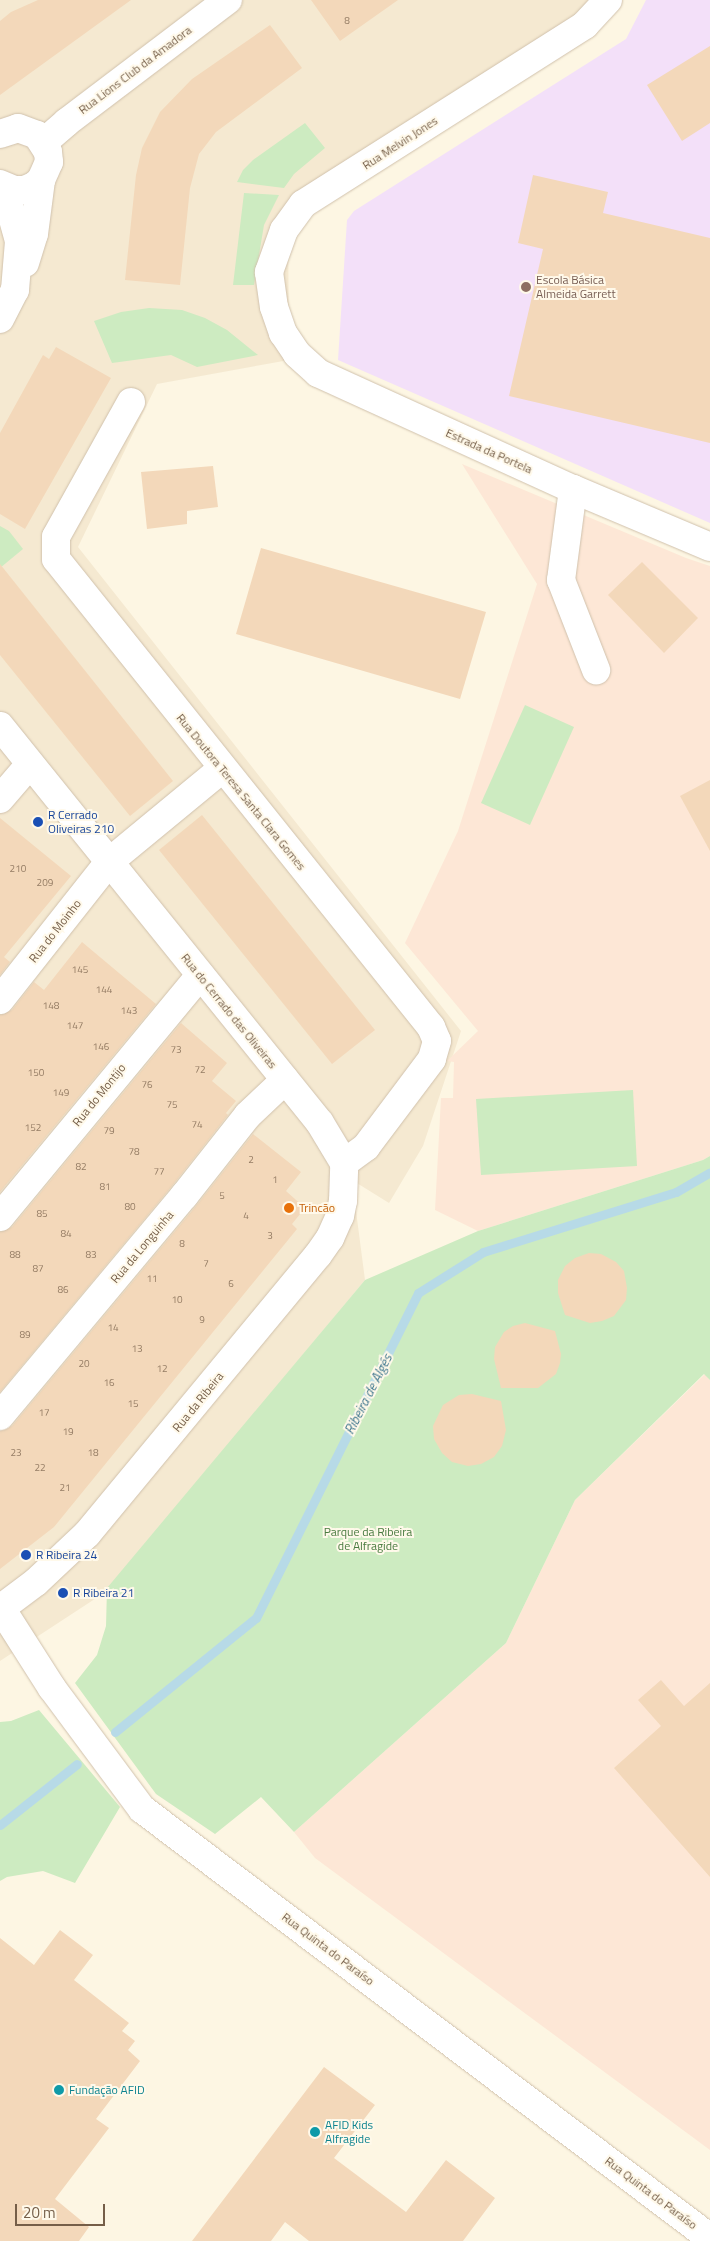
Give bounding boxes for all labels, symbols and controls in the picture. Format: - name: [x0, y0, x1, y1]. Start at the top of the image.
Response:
- house number: 8: [344, 15, 350, 27]
- street label: Rua Lions Club da Amadora: [76, 23, 194, 117]
- street label: Rua Melvin Jones: [360, 113, 440, 173]
- place label: Escola Básica Almeida Garrett: [536, 273, 616, 301]
- marker: Escola Básica Almeida Garrett: [520, 281, 532, 293]
- street label: Estrada da Portela: [443, 425, 535, 477]
- street label: Rua Doutora Teresa Santa Clara Gomes: [173, 711, 309, 873]
- place label: R Cerrado Oliveiras 210: [48, 808, 114, 836]
- marker: R Cerrado Oliveiras 210: [32, 816, 44, 828]
- house number: 210: [10, 863, 26, 875]
- house number: 209: [37, 877, 53, 889]
- street label: Rua do Moinho: [26, 897, 84, 965]
- street label: Rua do Cerrado das Oliveiras: [178, 951, 280, 1071]
- house number: 145: [72, 964, 88, 976]
- house number: 144: [96, 984, 112, 996]
- house number: 148: [43, 1000, 59, 1012]
- house number: 143: [121, 1005, 137, 1017]
- house number: 147: [67, 1020, 83, 1032]
- house number: 146: [93, 1041, 109, 1053]
- house number: 73: [170, 1044, 182, 1056]
- street label: Rua do Montijo: [69, 1061, 129, 1129]
- house number: 72: [194, 1064, 206, 1076]
- house number: 150: [28, 1067, 44, 1079]
- house number: 76: [141, 1079, 153, 1091]
- house number: 149: [53, 1087, 69, 1099]
- house number: 75: [166, 1099, 178, 1111]
- house number: 74: [191, 1119, 203, 1131]
- house number: 152: [25, 1122, 41, 1134]
- house number: 79: [103, 1125, 115, 1137]
- house number: 78: [128, 1146, 140, 1158]
- house number: 2: [248, 1154, 254, 1166]
- house number: 82: [75, 1161, 87, 1173]
- house number: 77: [153, 1166, 165, 1178]
- house number: 1: [272, 1174, 278, 1186]
- house number: 81: [99, 1181, 111, 1193]
- house number: 5: [219, 1190, 225, 1202]
- house number: 80: [124, 1201, 136, 1213]
- place label: Trincão: [299, 1201, 335, 1215]
- marker: Trincão: [283, 1202, 295, 1214]
- house number: 85: [36, 1208, 48, 1220]
- street label: Rua da Longuinha: [108, 1208, 176, 1286]
- house number: 4: [243, 1210, 249, 1222]
- house number: 84: [60, 1228, 72, 1240]
- house number: 3: [267, 1230, 273, 1242]
- house number: 8: [179, 1238, 185, 1250]
- house number: 88: [9, 1249, 21, 1261]
- house number: 83: [85, 1249, 97, 1261]
- house number: 7: [203, 1258, 209, 1270]
- house number: 87: [32, 1263, 44, 1275]
- house number: 11: [146, 1273, 158, 1285]
- house number: 6: [228, 1278, 234, 1290]
- house number: 86: [57, 1284, 69, 1296]
- house number: 10: [171, 1294, 183, 1306]
- house number: 9: [199, 1314, 205, 1326]
- house number: 14: [107, 1322, 119, 1334]
- house number: 89: [19, 1329, 31, 1341]
- house number: 13: [131, 1343, 143, 1355]
- water label: Ribeira de Algés: [341, 1351, 395, 1437]
- house number: 20: [78, 1358, 90, 1370]
- house number: 12: [156, 1363, 168, 1375]
- street label: Rua da Ribeira: [170, 1369, 226, 1435]
- house number: 16: [103, 1377, 115, 1389]
- house number: 15: [127, 1398, 139, 1410]
- house number: 17: [38, 1407, 50, 1419]
- house number: 19: [62, 1426, 74, 1438]
- house number: 23: [10, 1447, 22, 1459]
- house number: 18: [87, 1447, 99, 1459]
- house number: 22: [34, 1462, 46, 1474]
- house number: 21: [59, 1482, 71, 1494]
- park label: Parque da Ribeira de Alfragide: [324, 1525, 412, 1553]
- place label: R Ribeira 24: [36, 1548, 97, 1562]
- marker: R Ribeira 24: [20, 1549, 32, 1561]
- place label: R Ribeira 21: [73, 1586, 134, 1600]
- marker: R Ribeira 21: [57, 1587, 69, 1599]
- street label: Rua Quinta do Paraíso: [279, 1910, 377, 1988]
- place label: Fundação AFID: [69, 2083, 145, 2097]
- marker: Fundação AFID: [53, 2084, 65, 2096]
- place label: AFID Kids Alfragide: [325, 2118, 373, 2146]
- marker: AFID Kids Alfragide: [309, 2126, 321, 2138]
- street label: Rua Quinta do Paraíso: [602, 2154, 700, 2232]
- scale bar: [18, 2194, 108, 2226]
- text: 20 m: [23, 2201, 56, 2224]

